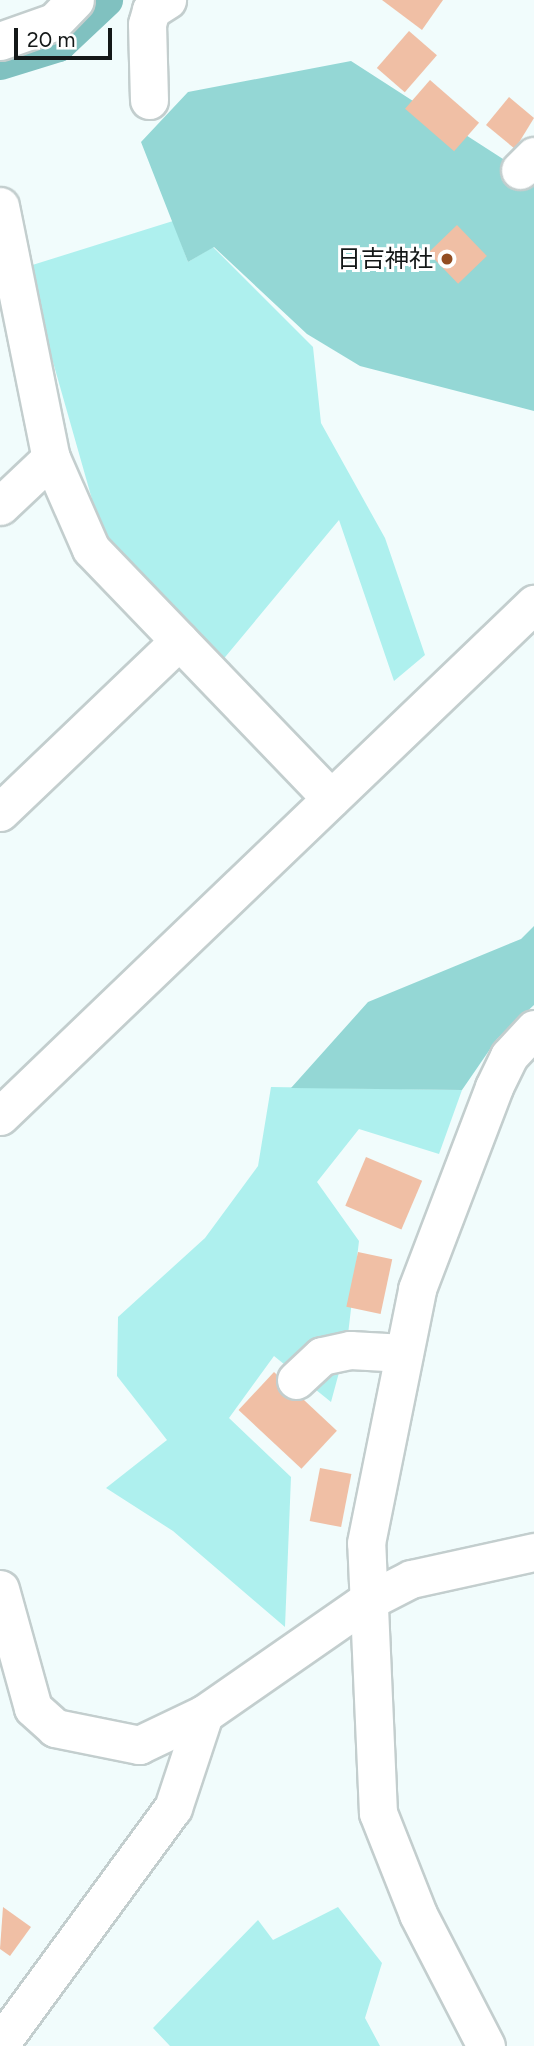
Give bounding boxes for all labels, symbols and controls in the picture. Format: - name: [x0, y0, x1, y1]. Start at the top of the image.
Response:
- scale bar: [18, 14, 116, 58]
- text: 20 m: [27, 27, 75, 52]
- place label: 日吉神社: [337, 245, 433, 273]
- marker: 日吉神社: [439, 251, 455, 267]

